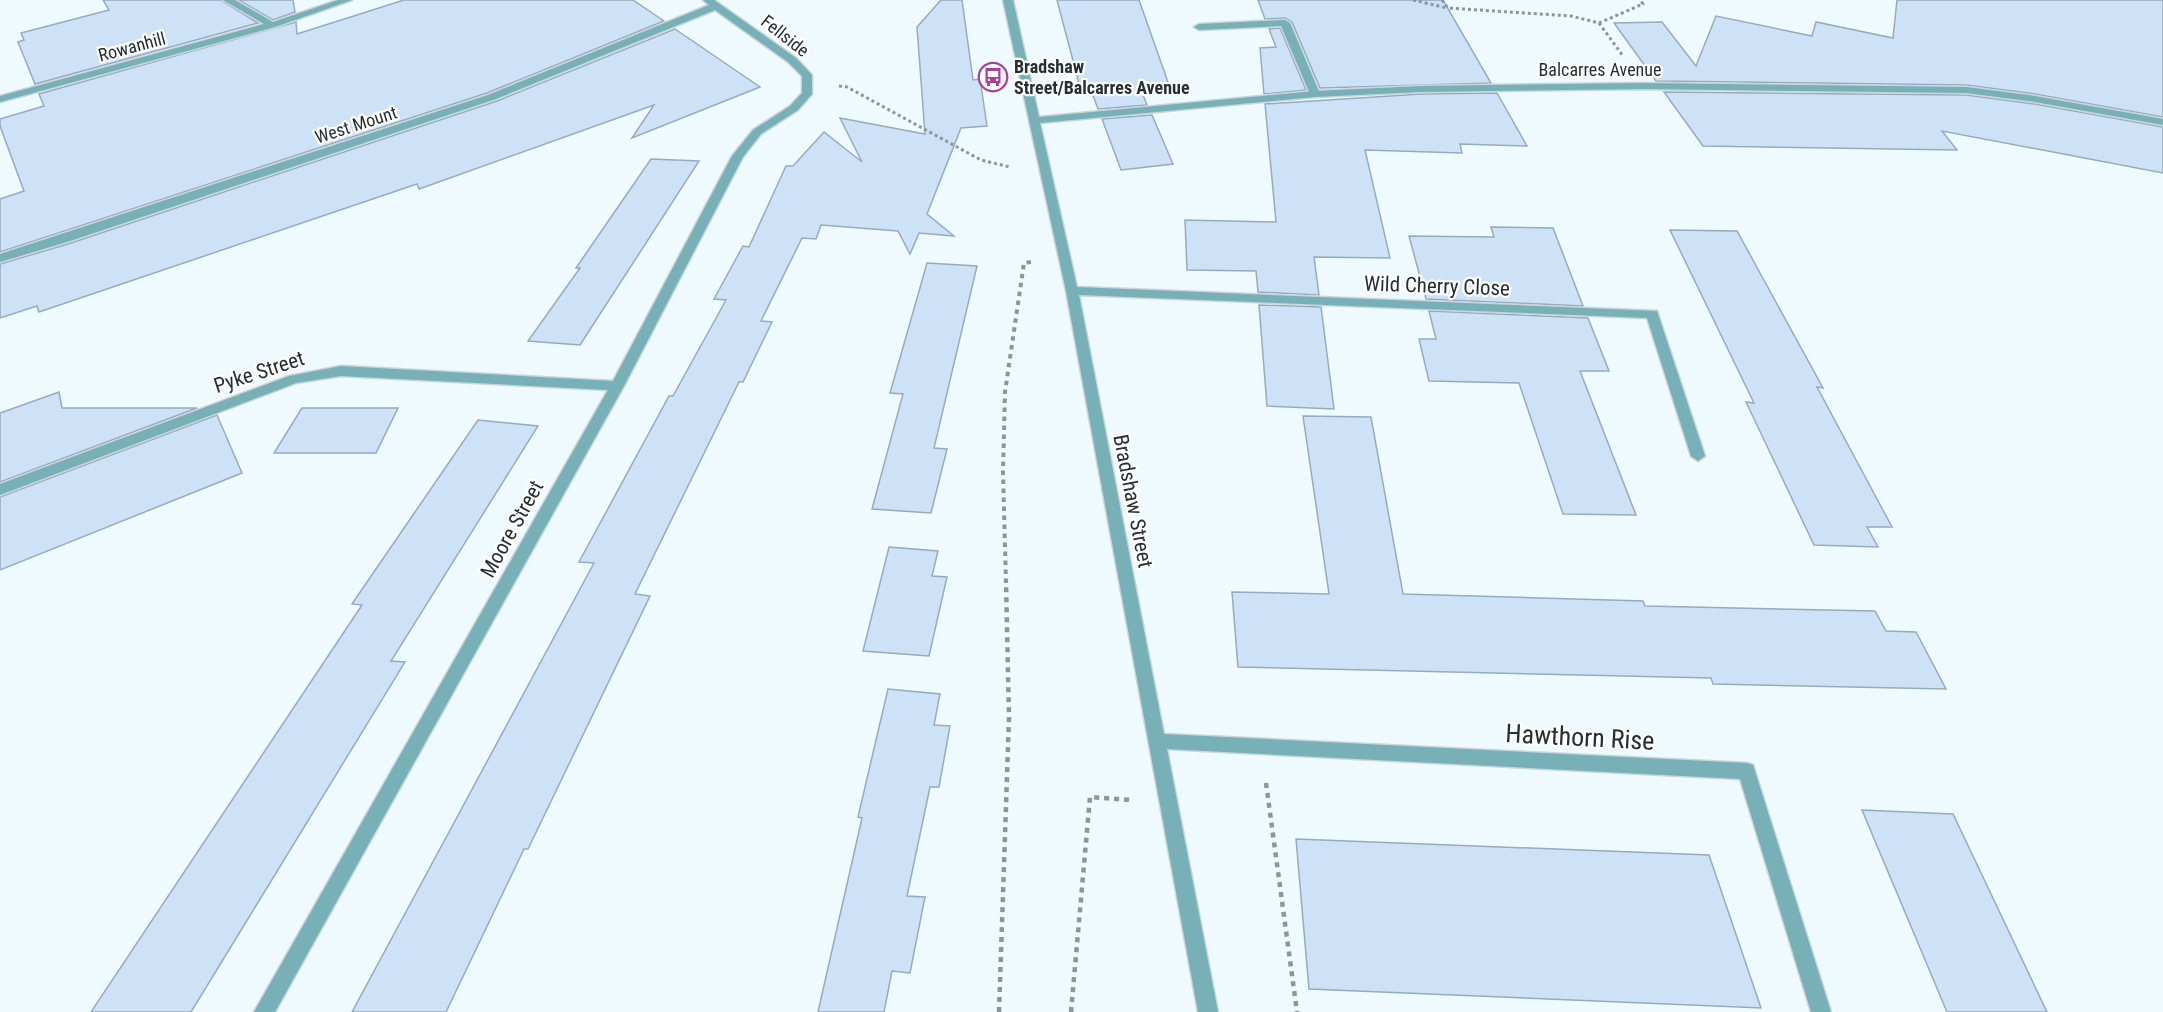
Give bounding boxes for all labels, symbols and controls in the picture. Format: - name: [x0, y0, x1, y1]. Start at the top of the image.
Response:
- street label: Fellside: [757, 10, 813, 61]
- street label: Rowanhill: [96, 27, 168, 66]
- place label: Bradshaw Street/Balcarres Avenue: [1014, 56, 1190, 98]
- street label: Balcarres Avenue: [1539, 59, 1661, 80]
- bus stop icon: Bradshaw Street/Balcarres Avenue: [977, 61, 1009, 93]
- street label: West Mount: [312, 101, 399, 148]
- street label: Wild Cherry Close: [1364, 271, 1511, 301]
- street label: Pyke Street: [211, 346, 307, 398]
- street label: Bradshaw Street: [1108, 432, 1158, 570]
- street label: Moore Street: [476, 476, 548, 582]
- street label: Hawthorn Rise: [1505, 718, 1655, 756]

